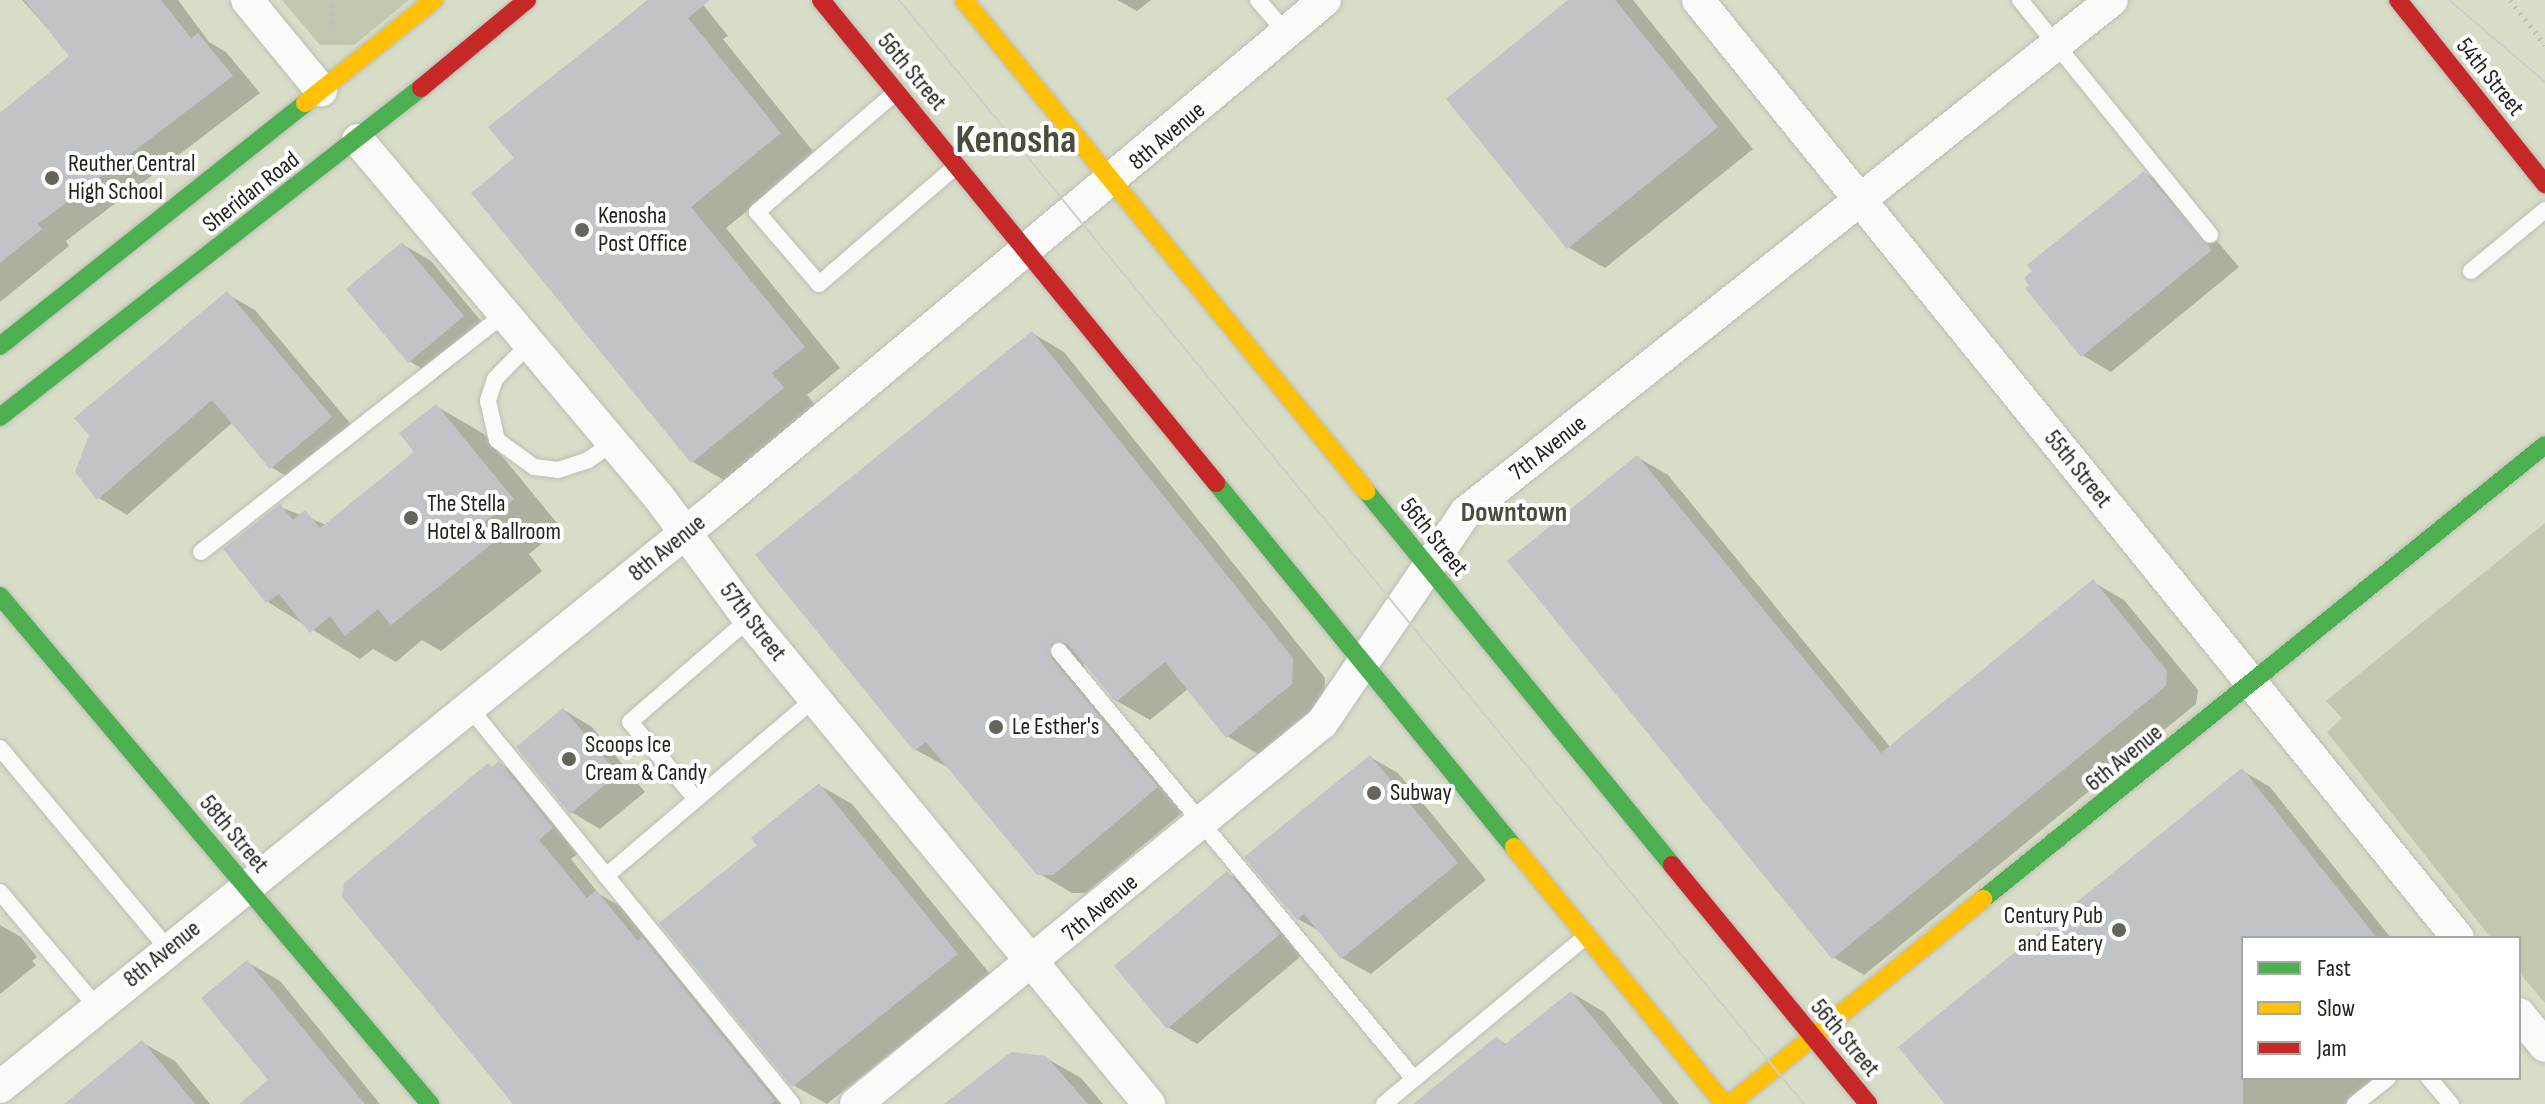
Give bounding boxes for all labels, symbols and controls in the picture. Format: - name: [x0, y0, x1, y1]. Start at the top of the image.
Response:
- street label: 56th Street: [871, 27, 953, 117]
- street label: 54th Street: [2450, 32, 2530, 122]
- street label: 8th Avenue: [1123, 96, 1211, 176]
- district label: Kenosha: [956, 116, 1076, 164]
- street label: Sheridan Road: [197, 145, 305, 239]
- place label: Reuther Central High School: [68, 150, 195, 206]
- marker: Reuther Central High School: [43, 169, 61, 187]
- place label: Kenosha Post Office: [598, 202, 687, 258]
- marker: Kenosha Post Office: [573, 221, 591, 239]
- street label: 7th Avenue: [1504, 409, 1592, 487]
- street label: 55th Street: [2038, 424, 2118, 514]
- place label: The Stella Hotel & Ballroom: [427, 490, 561, 546]
- street label: 56th Street: [1394, 492, 1474, 582]
- district label: Downtown: [1461, 496, 1567, 530]
- street label: 8th Avenue: [623, 508, 711, 588]
- marker: The Stella Hotel & Ballroom: [402, 509, 420, 527]
- street label: 57th Street: [714, 577, 792, 667]
- place label: Le Esther's: [1012, 713, 1099, 741]
- marker: Le Esther's: [987, 718, 1005, 736]
- street label: 6th Avenue: [2080, 718, 2168, 798]
- place label: Scoops Ice Cream & Candy: [585, 731, 707, 787]
- marker: Scoops Ice Cream & Candy: [560, 750, 578, 768]
- place label: Subway: [1390, 779, 1452, 807]
- marker: Subway: [1365, 784, 1383, 802]
- street label: 58th Street: [193, 789, 275, 879]
- street label: 7th Avenue: [1056, 868, 1144, 948]
- place label: Century Pub and Eatery: [2004, 902, 2103, 958]
- street label: 8th Avenue: [118, 914, 206, 994]
- marker: Century Pub and Eatery: [2110, 921, 2128, 939]
- legend: [2241, 936, 2521, 1080]
- text: Fast: [2317, 954, 2351, 983]
- street label: 56th Street: [1804, 993, 1886, 1083]
- text: Slow: [2317, 994, 2355, 1023]
- text: Jam: [2317, 1034, 2347, 1063]

